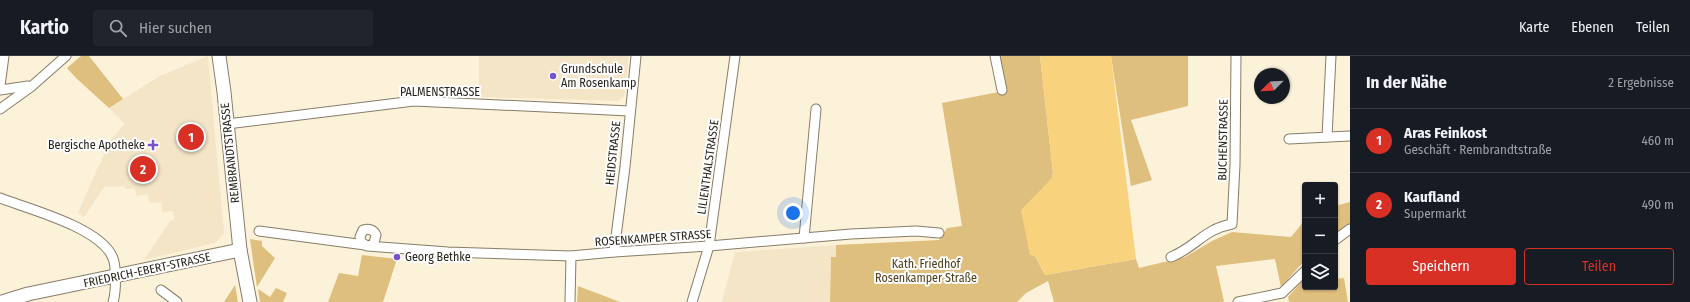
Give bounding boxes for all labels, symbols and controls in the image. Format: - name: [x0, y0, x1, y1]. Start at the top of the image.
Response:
- search box: [93, 10, 373, 46]
- text: Kartio: [20, 16, 69, 39]
- icon: search: [107, 17, 129, 39]
- text: Hier suchen: [139, 19, 212, 37]
- text: Karte: [1519, 19, 1549, 36]
- text: Ebenen: [1571, 19, 1614, 36]
- text: Teilen: [1636, 19, 1670, 36]
- place label: Grundschule Am Rosenkamp: [561, 62, 636, 90]
- north arrow: [1254, 68, 1290, 104]
- marker: Grundschule Am Rosenkamp: [548, 71, 558, 81]
- text: In der Nähe: [1366, 72, 1447, 93]
- text: 2 Ergebnisse: [1608, 75, 1674, 90]
- street label: PALMENSTRASSE: [400, 85, 480, 99]
- street label: BUCHENSTRASSE: [1215, 99, 1231, 181]
- street label: REMBRANDTSTRASSE: [218, 102, 242, 204]
- street label: LILIENTHALSTRASSE: [694, 118, 722, 215]
- street label: HEIDSTRASSE: [603, 120, 623, 186]
- pin: 1: [178, 122, 204, 152]
- text: Aras Feinkost: [1404, 124, 1487, 142]
- text: 1: [1376, 133, 1382, 148]
- text: 460 m: [1641, 133, 1674, 148]
- place label: Bergische Apotheke: [48, 138, 145, 152]
- marker: Bergische Apotheke: [148, 140, 158, 150]
- text: Geschäft · Rembrandtstraße: [1404, 142, 1552, 157]
- pin: 2: [130, 154, 156, 184]
- map controls: [1302, 182, 1338, 290]
- button: +: [1302, 182, 1338, 218]
- text: Kaufland: [1404, 188, 1460, 206]
- text: 2: [1376, 197, 1382, 212]
- text: 490 m: [1642, 197, 1674, 212]
- your location: [783, 203, 803, 223]
- text: Supermarkt: [1404, 206, 1466, 221]
- button: −: [1302, 218, 1338, 254]
- street label: ROSENKAMPER STRASSE: [594, 227, 712, 249]
- button: Speichern: [1366, 248, 1516, 285]
- button: Teilen: [1524, 248, 1674, 285]
- street label: FRIEDRICH-EBERT-STRASSE: [82, 250, 212, 290]
- place label: Georg Bethke: [405, 250, 471, 264]
- marker: Georg Bethke: [392, 252, 402, 262]
- button: layers: [1302, 254, 1338, 290]
- park label: Kath. Friedhof Rosenkamper Straße: [875, 257, 977, 285]

